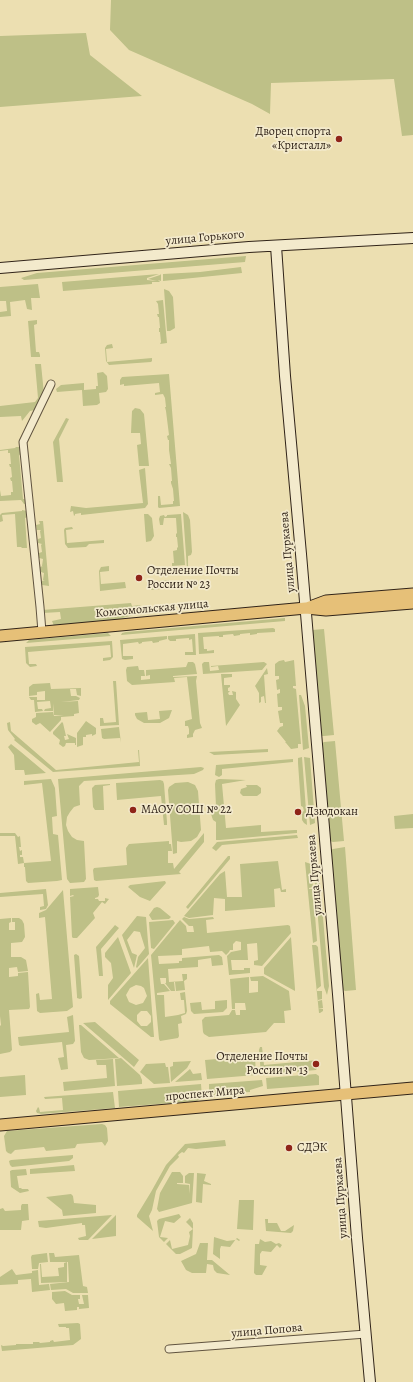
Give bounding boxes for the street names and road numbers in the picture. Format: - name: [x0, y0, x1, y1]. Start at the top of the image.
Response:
- street label: улица Горького: [165, 227, 245, 249]
- street label: улица Пуркаева: [277, 511, 299, 593]
- street label: Комсомольская улица: [95, 597, 209, 621]
- street label: улица Пуркаева: [304, 834, 326, 916]
- street label: проспект Мира: [165, 1083, 245, 1105]
- street label: улица Пуркаева: [331, 1157, 351, 1239]
- street label: улица Попова: [231, 1321, 303, 1341]

